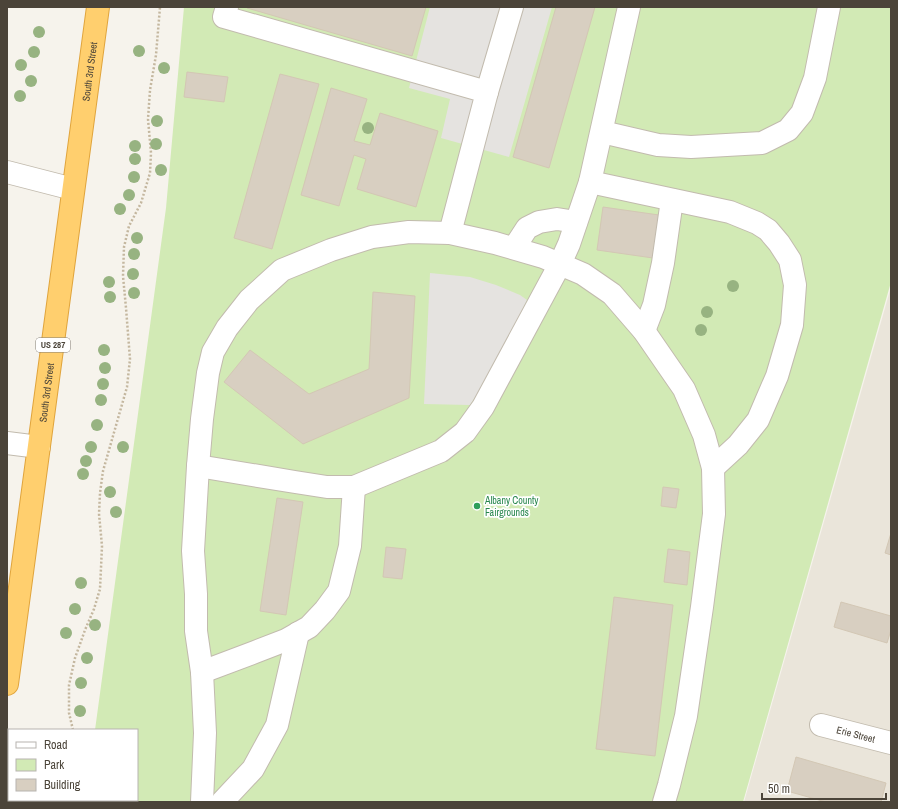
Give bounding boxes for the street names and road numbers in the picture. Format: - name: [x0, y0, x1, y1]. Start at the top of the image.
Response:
- street label: South 3rd Street: [79, 40, 100, 102]
- road number: US 287: [36, 338, 70, 352]
- street label: South 3rd Street: [36, 361, 57, 423]
- street label: Erie Street: [835, 723, 877, 746]

